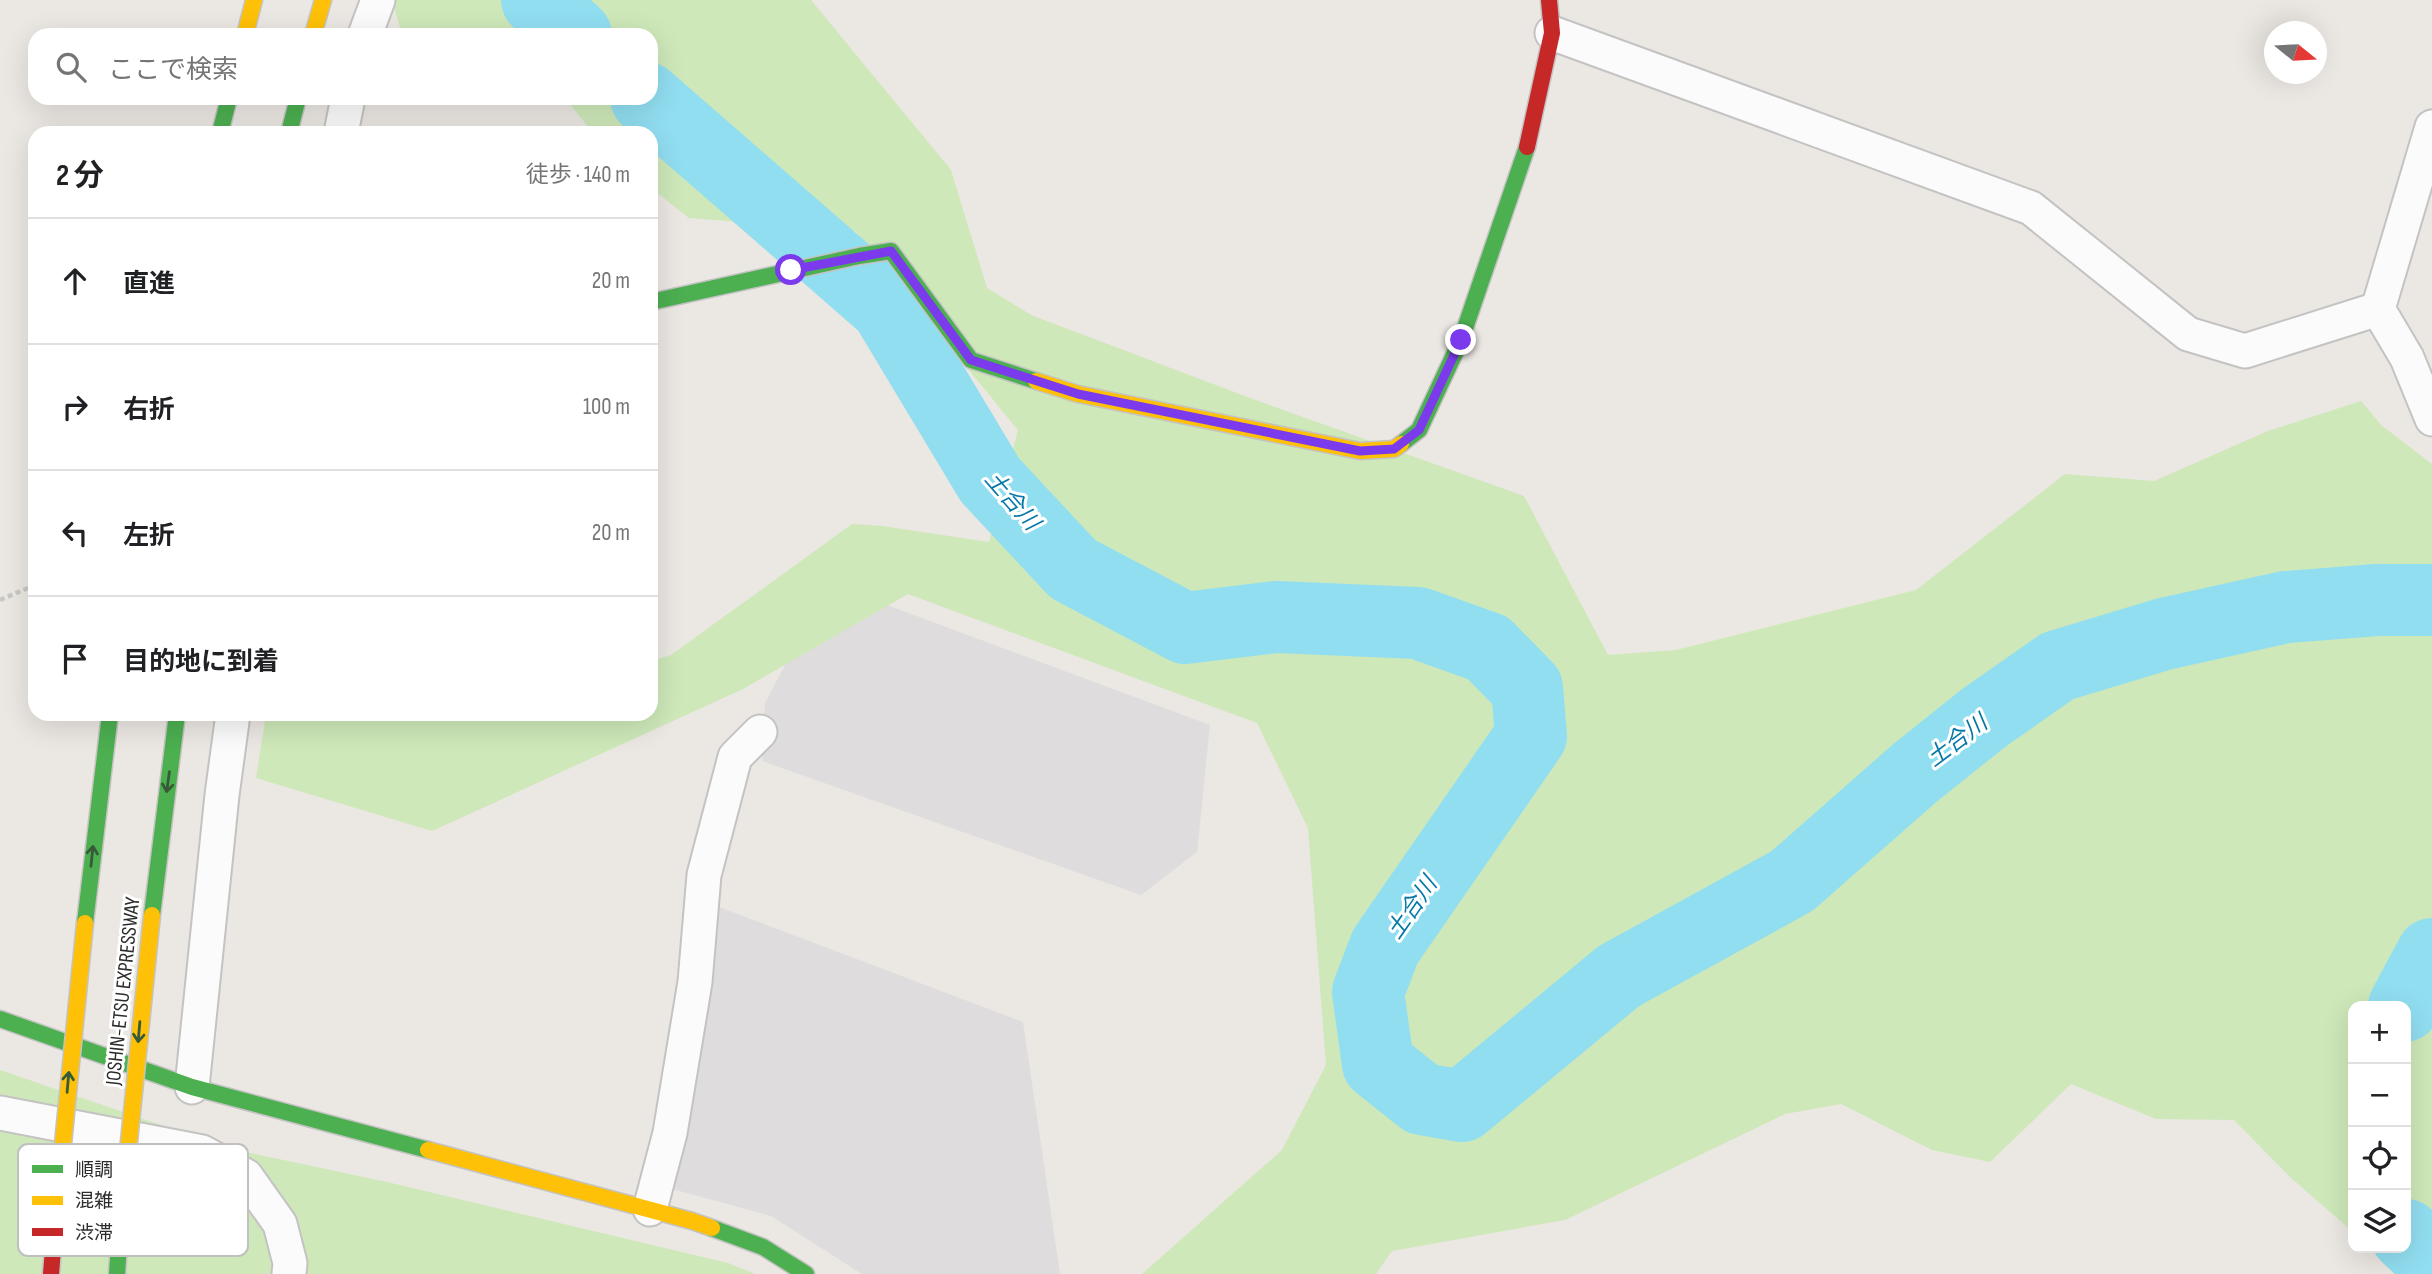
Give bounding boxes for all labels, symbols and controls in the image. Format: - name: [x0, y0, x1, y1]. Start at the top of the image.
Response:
- north arrow: [2264, 21, 2327, 84]
- search box: [28, 28, 658, 105]
- icon: search: [52, 48, 90, 86]
- text: ここで検索: [108, 55, 238, 86]
- text: 2 分: [56, 158, 104, 194]
- text: 徒歩 · 140 m: [526, 161, 630, 189]
- route start: [775, 254, 806, 285]
- icon: ahead: [56, 262, 94, 300]
- text: 20 m: [592, 267, 630, 295]
- text: 直進: [123, 269, 175, 300]
- route end: [1445, 324, 1476, 355]
- icon: right: [56, 388, 94, 426]
- text: 100 m: [583, 393, 630, 421]
- text: 右折: [123, 395, 175, 426]
- water label: 土合川: [979, 466, 1047, 538]
- icon: left: [56, 514, 94, 552]
- text: 20 m: [592, 519, 630, 547]
- text: 左折: [123, 521, 175, 552]
- icon: arrive: [56, 640, 94, 678]
- text: 目的地に到着: [123, 647, 279, 678]
- water label: 土合川: [1921, 707, 1995, 773]
- one-way arrow: [161, 770, 174, 792]
- one-way arrow: [85, 845, 98, 868]
- water label: 土合川: [1381, 869, 1445, 944]
- street label: JOSHIN-ETSU EXPRESSWAY: [101, 895, 145, 1087]
- map controls: [2348, 1001, 2411, 1253]
- button: +: [2348, 1001, 2411, 1064]
- one-way arrow: [132, 1020, 145, 1043]
- button: −: [2348, 1064, 2411, 1127]
- one-way arrow: [62, 1072, 75, 1094]
- button: locate: [2348, 1127, 2411, 1190]
- legend: [18, 1144, 248, 1256]
- text: 順調: [75, 1159, 113, 1182]
- text: 混雑: [75, 1190, 113, 1213]
- button: layers: [2348, 1190, 2411, 1253]
- text: 渋滞: [75, 1222, 113, 1245]

